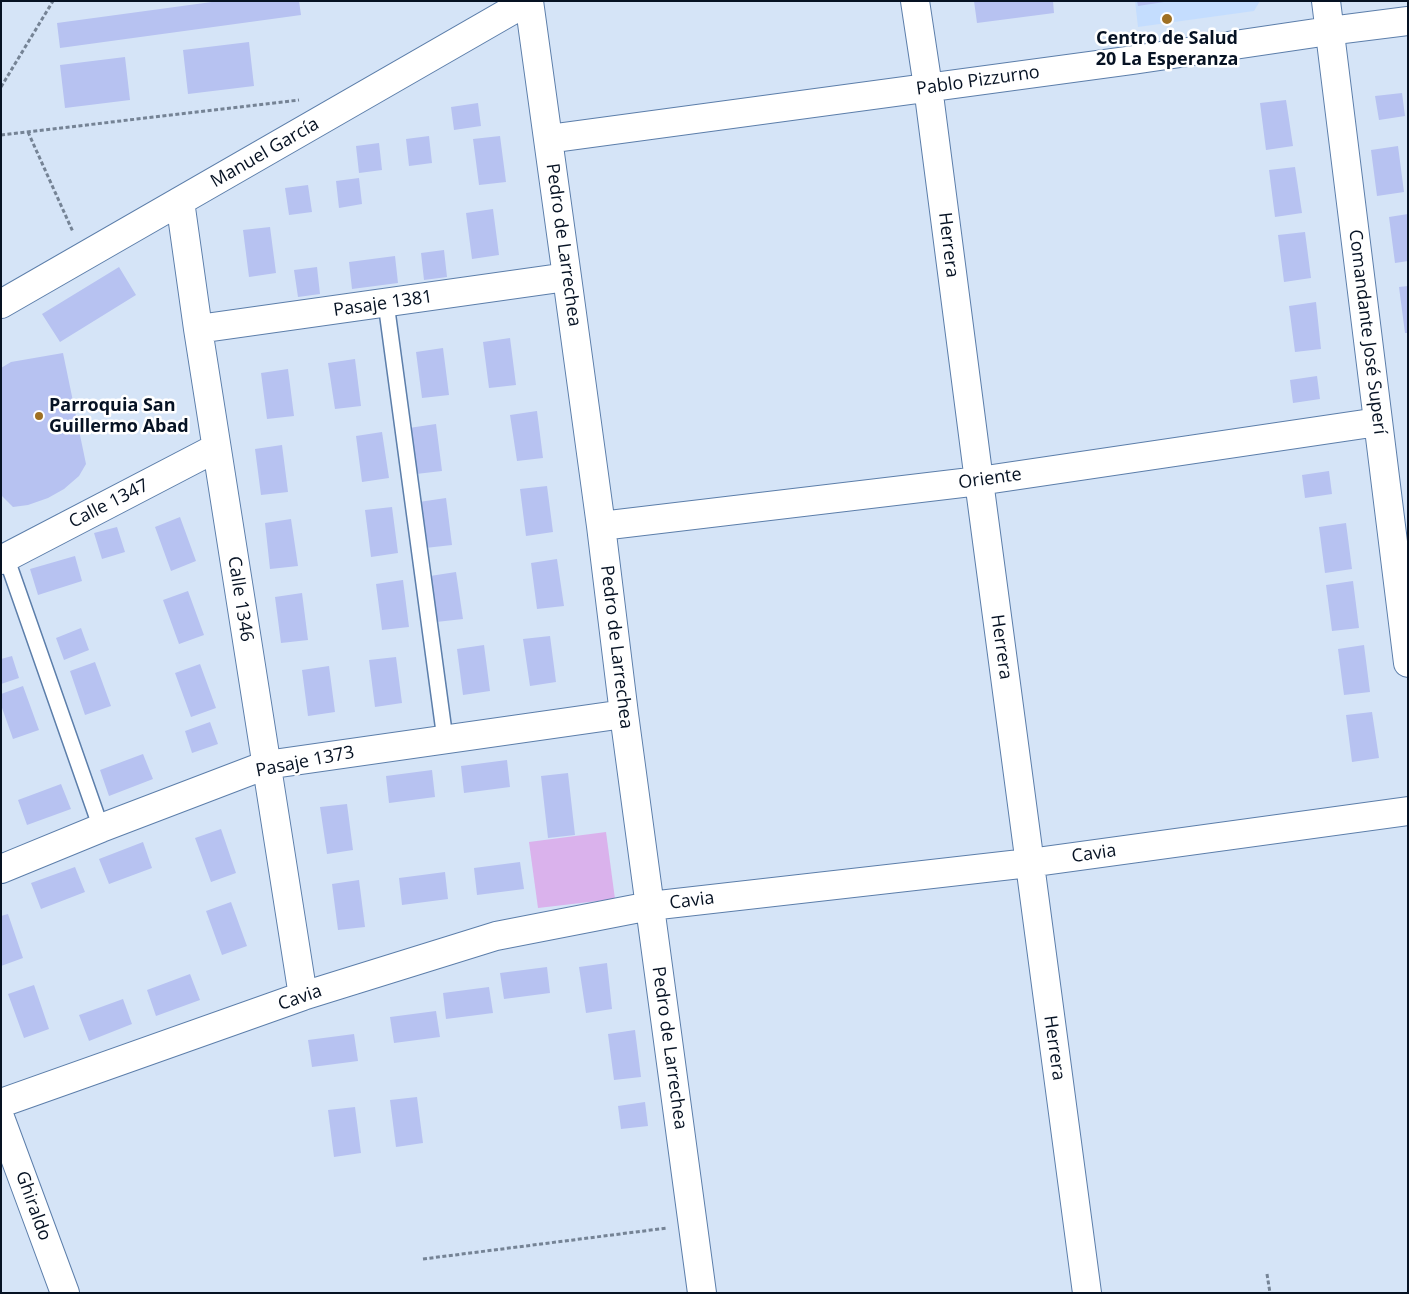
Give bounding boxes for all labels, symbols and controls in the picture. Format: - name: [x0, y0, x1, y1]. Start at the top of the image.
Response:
- marker: Centro de Salud 20 La Esperanza: [1160, 12, 1174, 26]
- place label: Centro de Salud 20 La Esperanza: [1096, 28, 1238, 70]
- street label: Pablo Pizzurno: [915, 62, 1041, 100]
- street label: Manuel García: [207, 113, 323, 193]
- street label: Pedro de Larrechea: [541, 162, 585, 328]
- street label: Herrera: [933, 211, 963, 279]
- street label: Comandante José Superí: [1344, 228, 1390, 436]
- street label: Pasaje 1381: [332, 286, 434, 322]
- place label: Parroquia San Guillermo Abad: [49, 395, 189, 438]
- marker: Parroquia San Guillermo Abad: [33, 410, 45, 422]
- street label: Oriente: [957, 464, 1023, 494]
- street label: Calle 1347: [66, 475, 152, 533]
- street label: Calle 1346: [223, 555, 257, 643]
- street label: Pedro de Larrechea: [595, 564, 637, 730]
- street label: Herrera: [986, 613, 1016, 681]
- street label: Pasaje 1373: [254, 742, 356, 782]
- street label: Cavia: [1070, 840, 1118, 868]
- street label: Cavia: [668, 888, 716, 914]
- street label: Pedro de Larrechea: [647, 965, 691, 1131]
- street label: Cavia: [275, 980, 325, 1016]
- street label: Herrera: [1039, 1014, 1069, 1082]
- street label: Ghiraldo: [10, 1168, 56, 1244]

